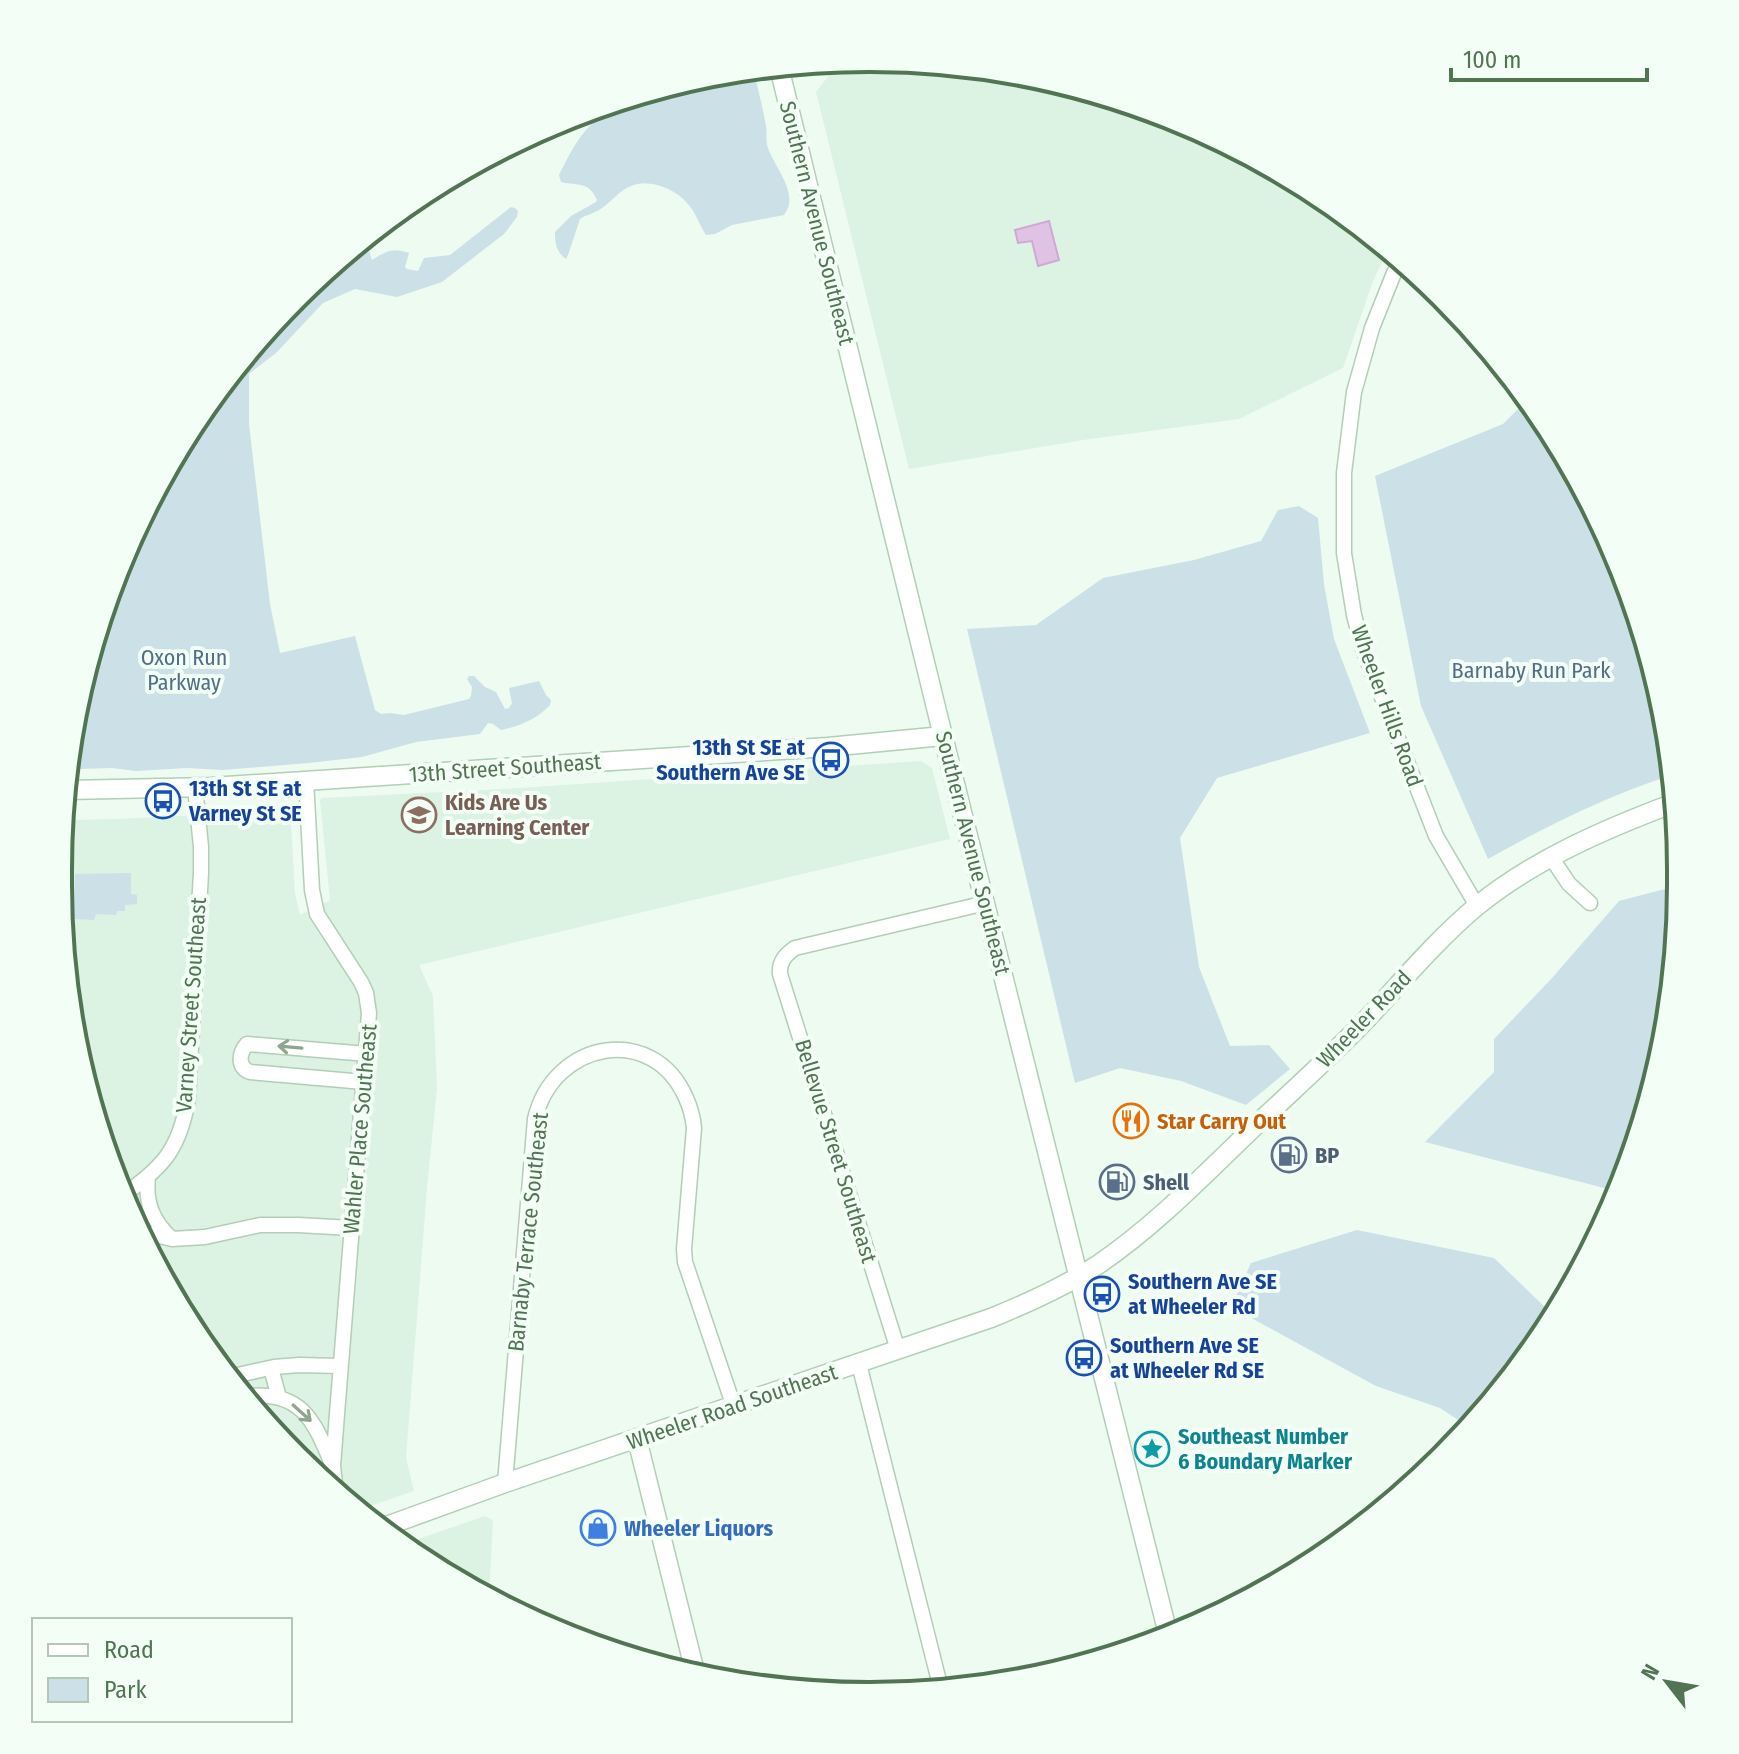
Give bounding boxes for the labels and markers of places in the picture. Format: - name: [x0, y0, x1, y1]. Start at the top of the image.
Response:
- place label: 13th St SE at Southern Ave SE: [656, 734, 805, 786]
- bus stop icon: 13th St SE at Southern Ave SE: [812, 741, 850, 779]
- place label: 13th St SE at Varney St SE: [188, 775, 302, 827]
- bus stop icon: 13th St SE at Varney St SE: [144, 782, 182, 820]
- place label: Kids Are Us Learning Center: [445, 789, 590, 841]
- school or university icon: Kids Are Us Learning Center: [400, 796, 438, 834]
- restaurant icon: Star Carry Out: [1112, 1102, 1150, 1140]
- place label: Star Carry Out: [1157, 1108, 1286, 1135]
- fuel station icon: BP: [1270, 1136, 1308, 1174]
- place label: BP: [1315, 1142, 1339, 1169]
- fuel station icon: Shell: [1098, 1163, 1136, 1201]
- place label: Shell: [1143, 1169, 1190, 1196]
- place label: Southern Ave SE at Wheeler Rd: [1128, 1268, 1277, 1320]
- bus stop icon: Southern Ave SE at Wheeler Rd: [1083, 1275, 1121, 1313]
- place label: Southern Ave SE at Wheeler Rd SE: [1110, 1332, 1264, 1384]
- bus stop icon: Southern Ave SE at Wheeler Rd SE: [1065, 1339, 1103, 1377]
- place label: Southeast Number 6 Boundary Marker: [1178, 1423, 1353, 1475]
- place icon: Southeast Number 6 Boundary Marker: [1133, 1430, 1171, 1468]
- shop icon: Wheeler Liquors: [579, 1509, 617, 1547]
- place label: Wheeler Liquors: [624, 1515, 773, 1542]

